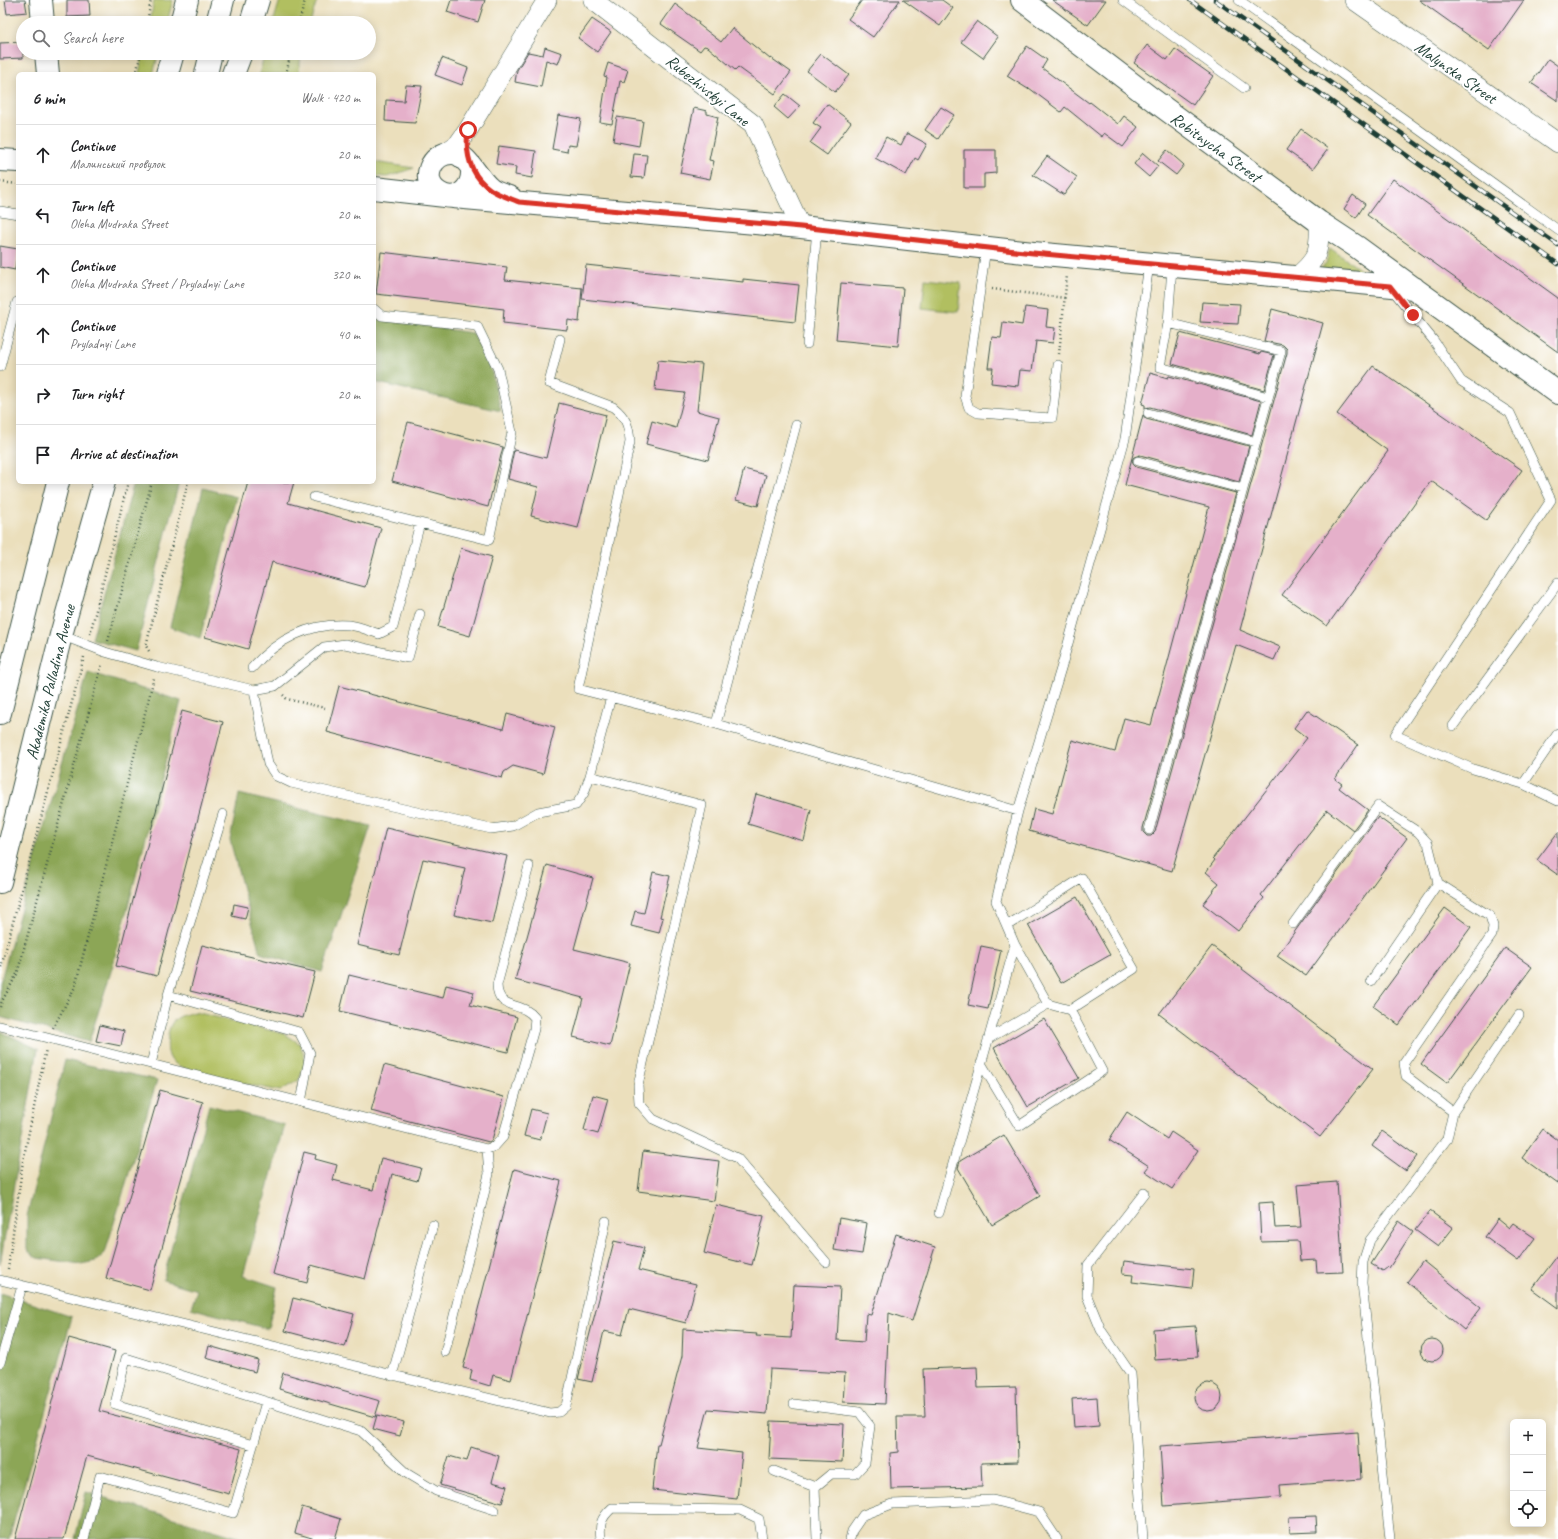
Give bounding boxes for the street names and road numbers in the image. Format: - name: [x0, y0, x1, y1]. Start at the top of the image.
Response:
- street label: Malynska Street: [1411, 36, 1503, 110]
- street label: Rubezhivskyi Lane: [661, 50, 755, 132]
- street label: Robitnycha Street: [1166, 108, 1267, 189]
- street label: Akademika Palladina Avenue: [21, 601, 80, 762]

